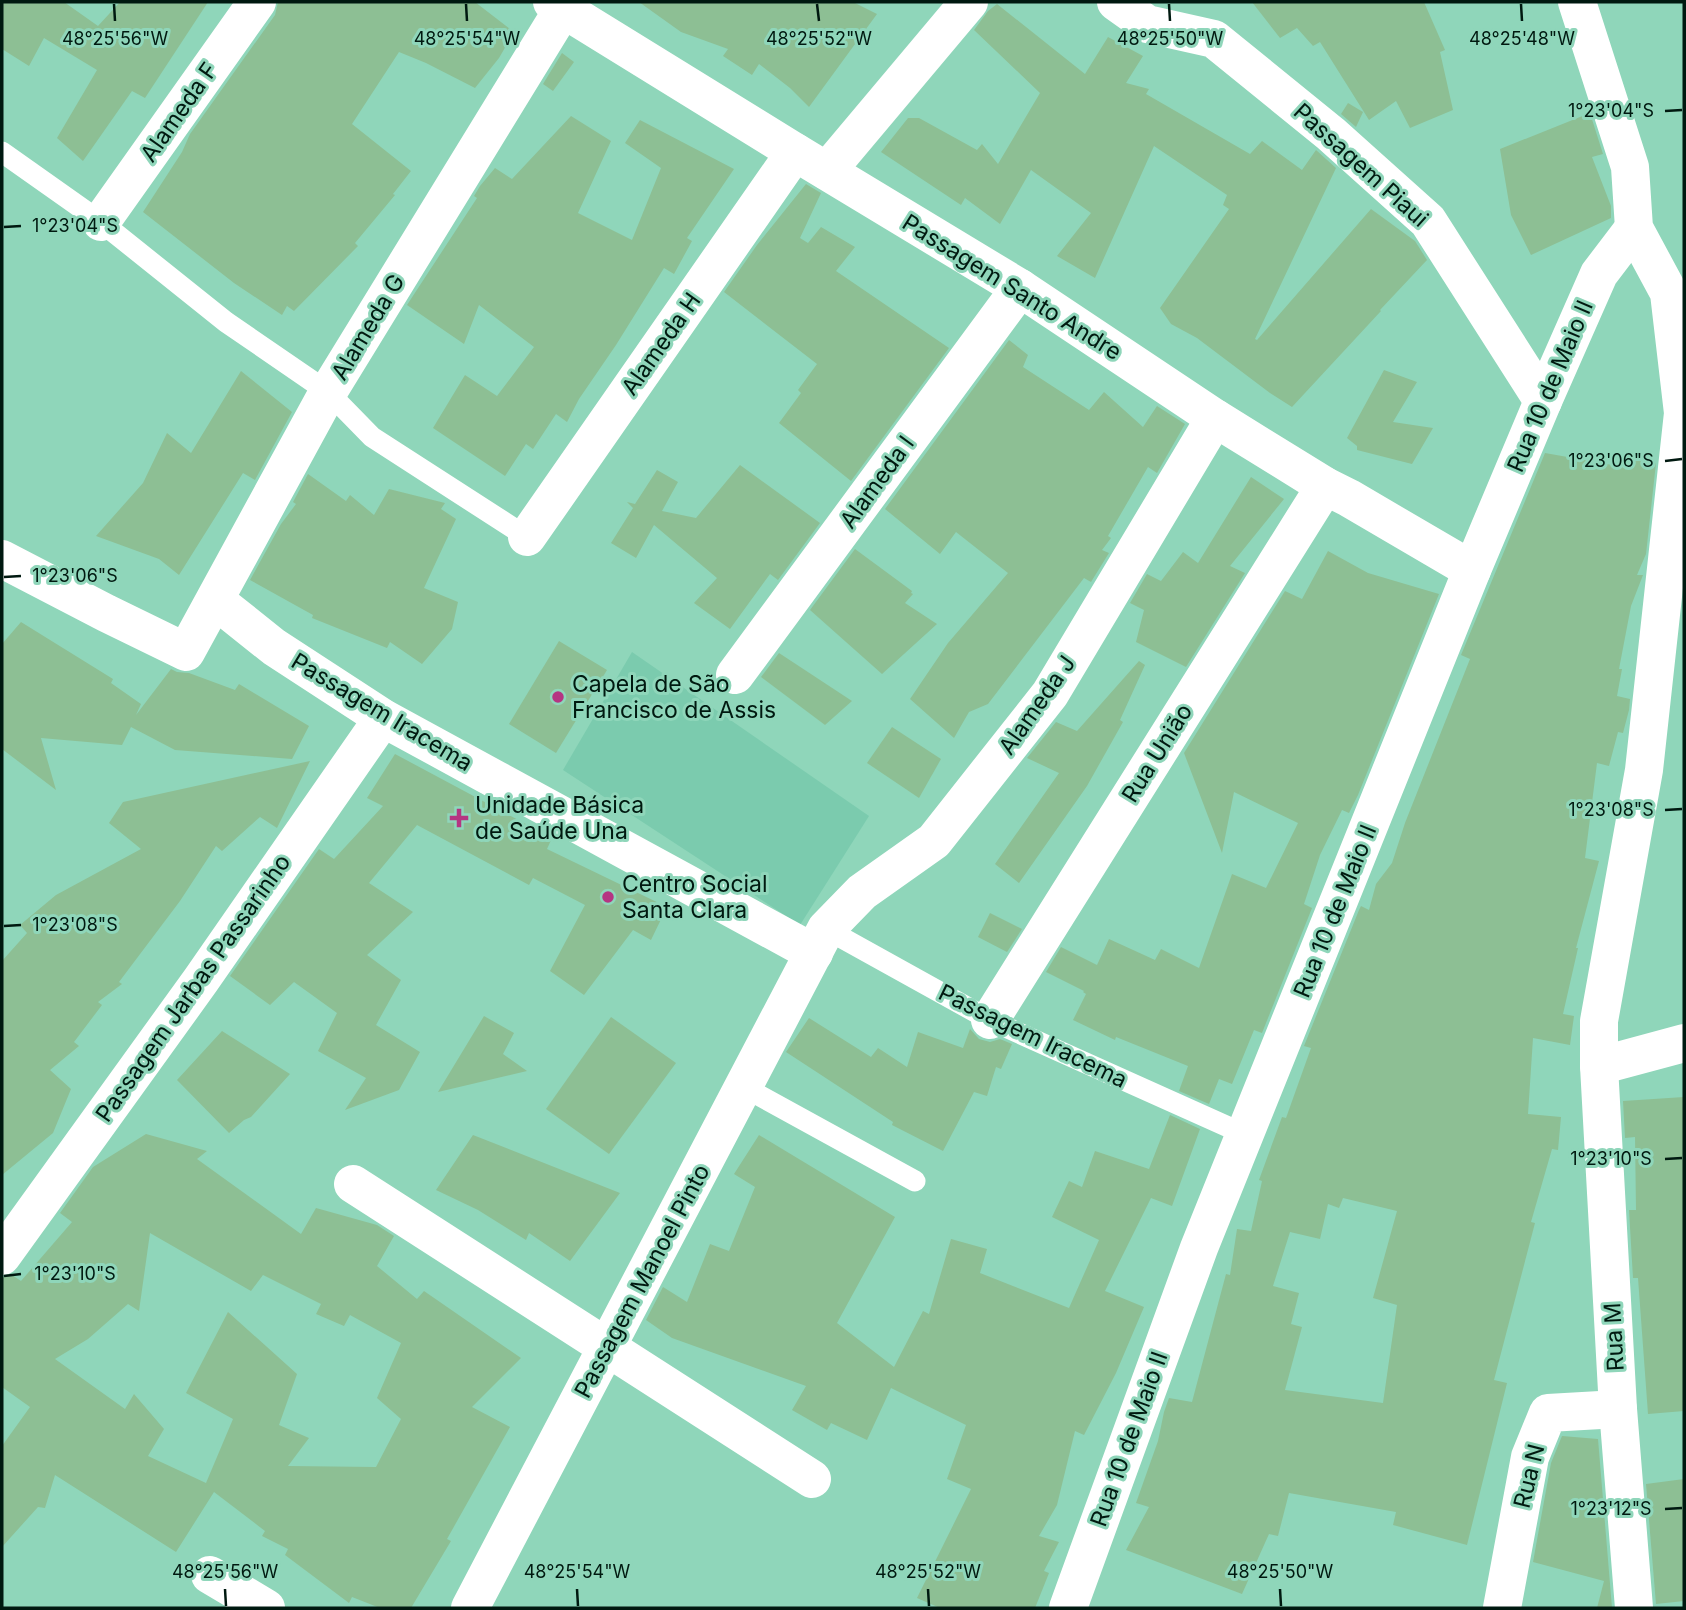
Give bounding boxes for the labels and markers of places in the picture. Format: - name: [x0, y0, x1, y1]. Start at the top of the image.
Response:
- place label: Capela de São Francisco de Assis: [572, 670, 776, 724]
- marker: Capela de São Francisco de Assis: [550, 689, 566, 705]
- place label: Unidade Básica de Saúde Una: [475, 791, 644, 845]
- marker: Unidade Básica de Saúde Una: [449, 808, 469, 828]
- place label: Centro Social Santa Clara: [622, 870, 768, 924]
- marker: Centro Social Santa Clara: [600, 889, 616, 905]

